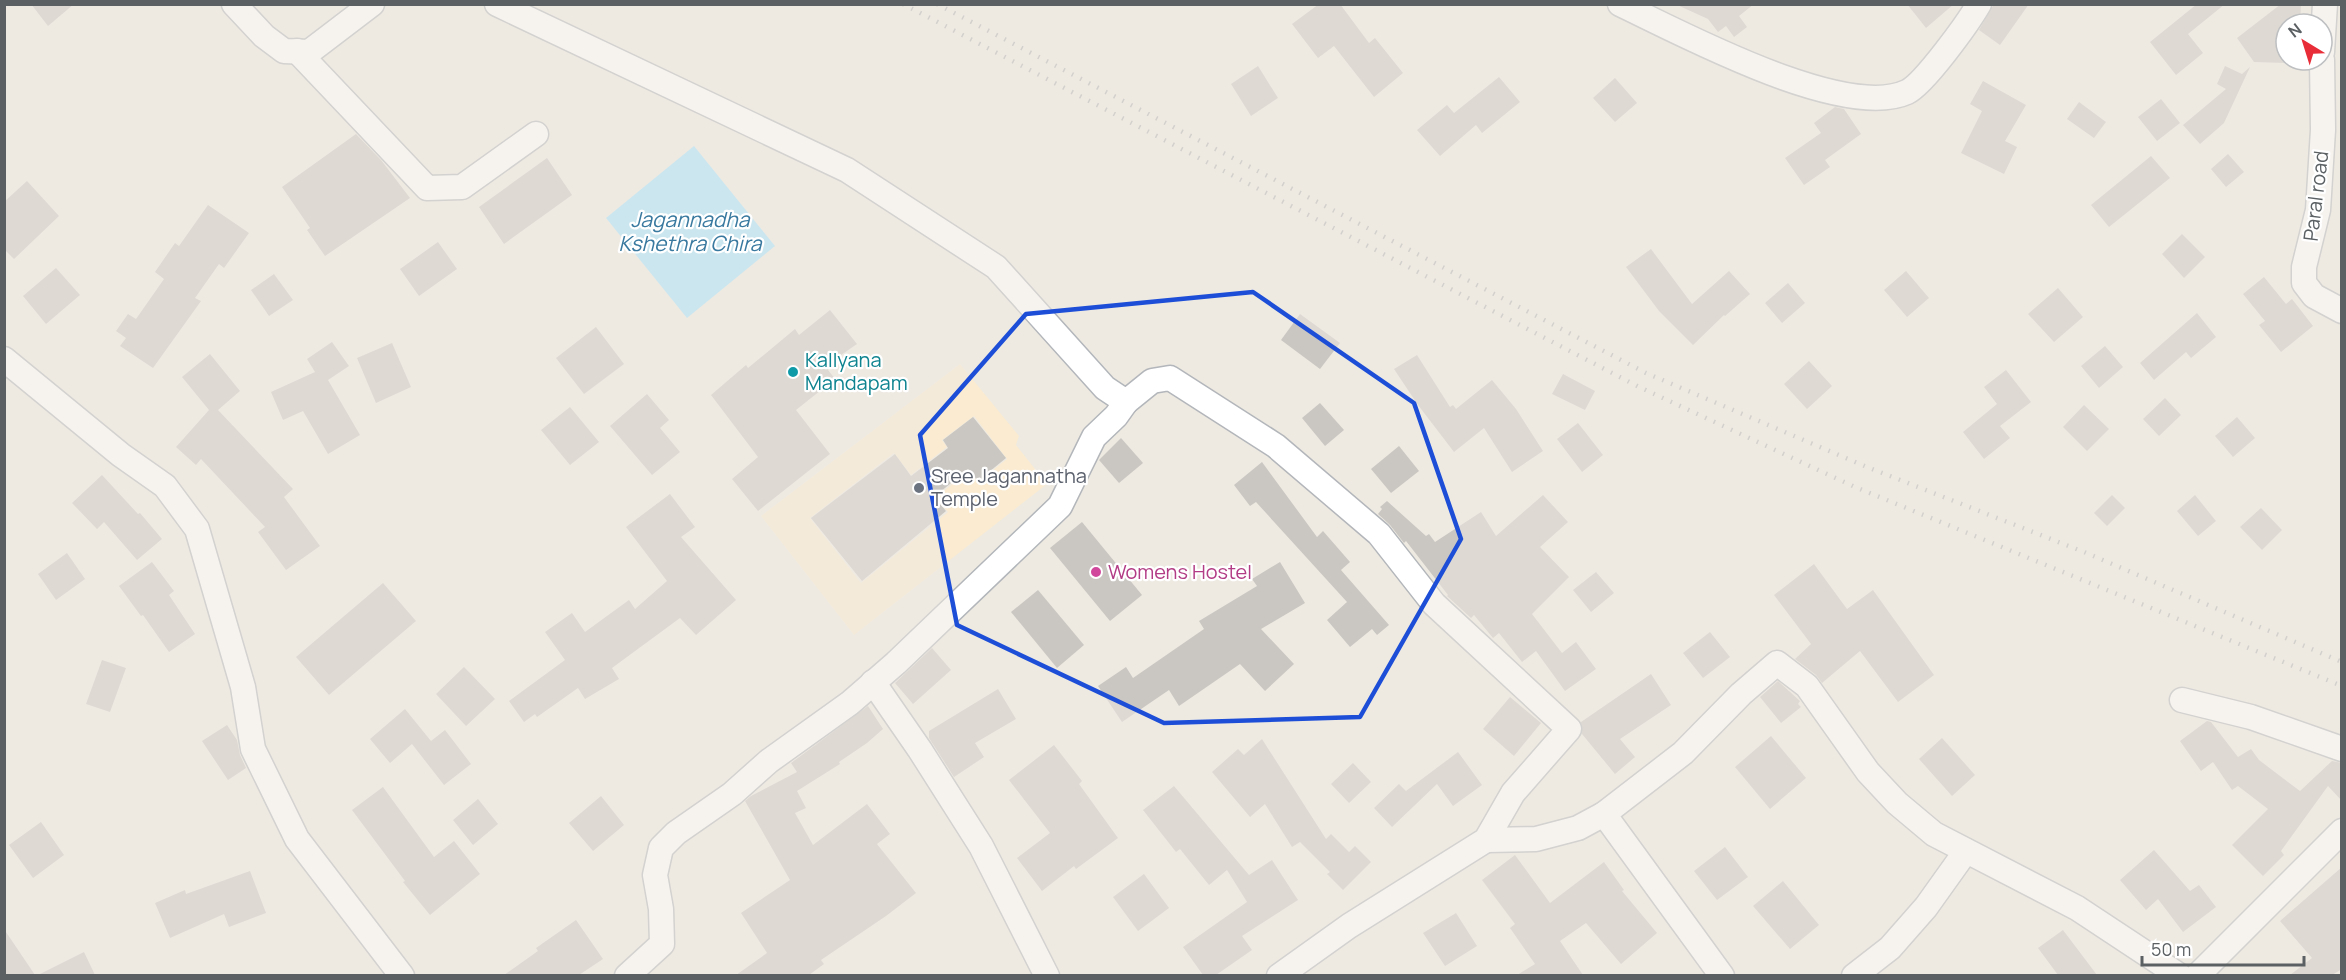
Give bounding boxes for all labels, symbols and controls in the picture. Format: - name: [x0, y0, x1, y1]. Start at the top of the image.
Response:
- north arrow: [2274, 12, 2334, 72]
- text: N: [2283, 18, 2306, 42]
- street label: Paral road: [2297, 149, 2334, 243]
- water label: Jagannadha Kshethra Chira: [619, 205, 763, 257]
- place label: Kallyana Mandapam: [805, 346, 908, 396]
- marker: Kallyana Mandapam: [786, 365, 800, 379]
- place label: Sree Jagannatha Temple: [931, 462, 1087, 512]
- marker: Sree Jagannatha Temple: [912, 481, 926, 495]
- place label: Womens Hostel: [1108, 558, 1252, 585]
- marker: Womens Hostel: [1089, 565, 1103, 579]
- scale bar: [2142, 929, 2304, 967]
- text: 50 m: [2151, 937, 2191, 961]

